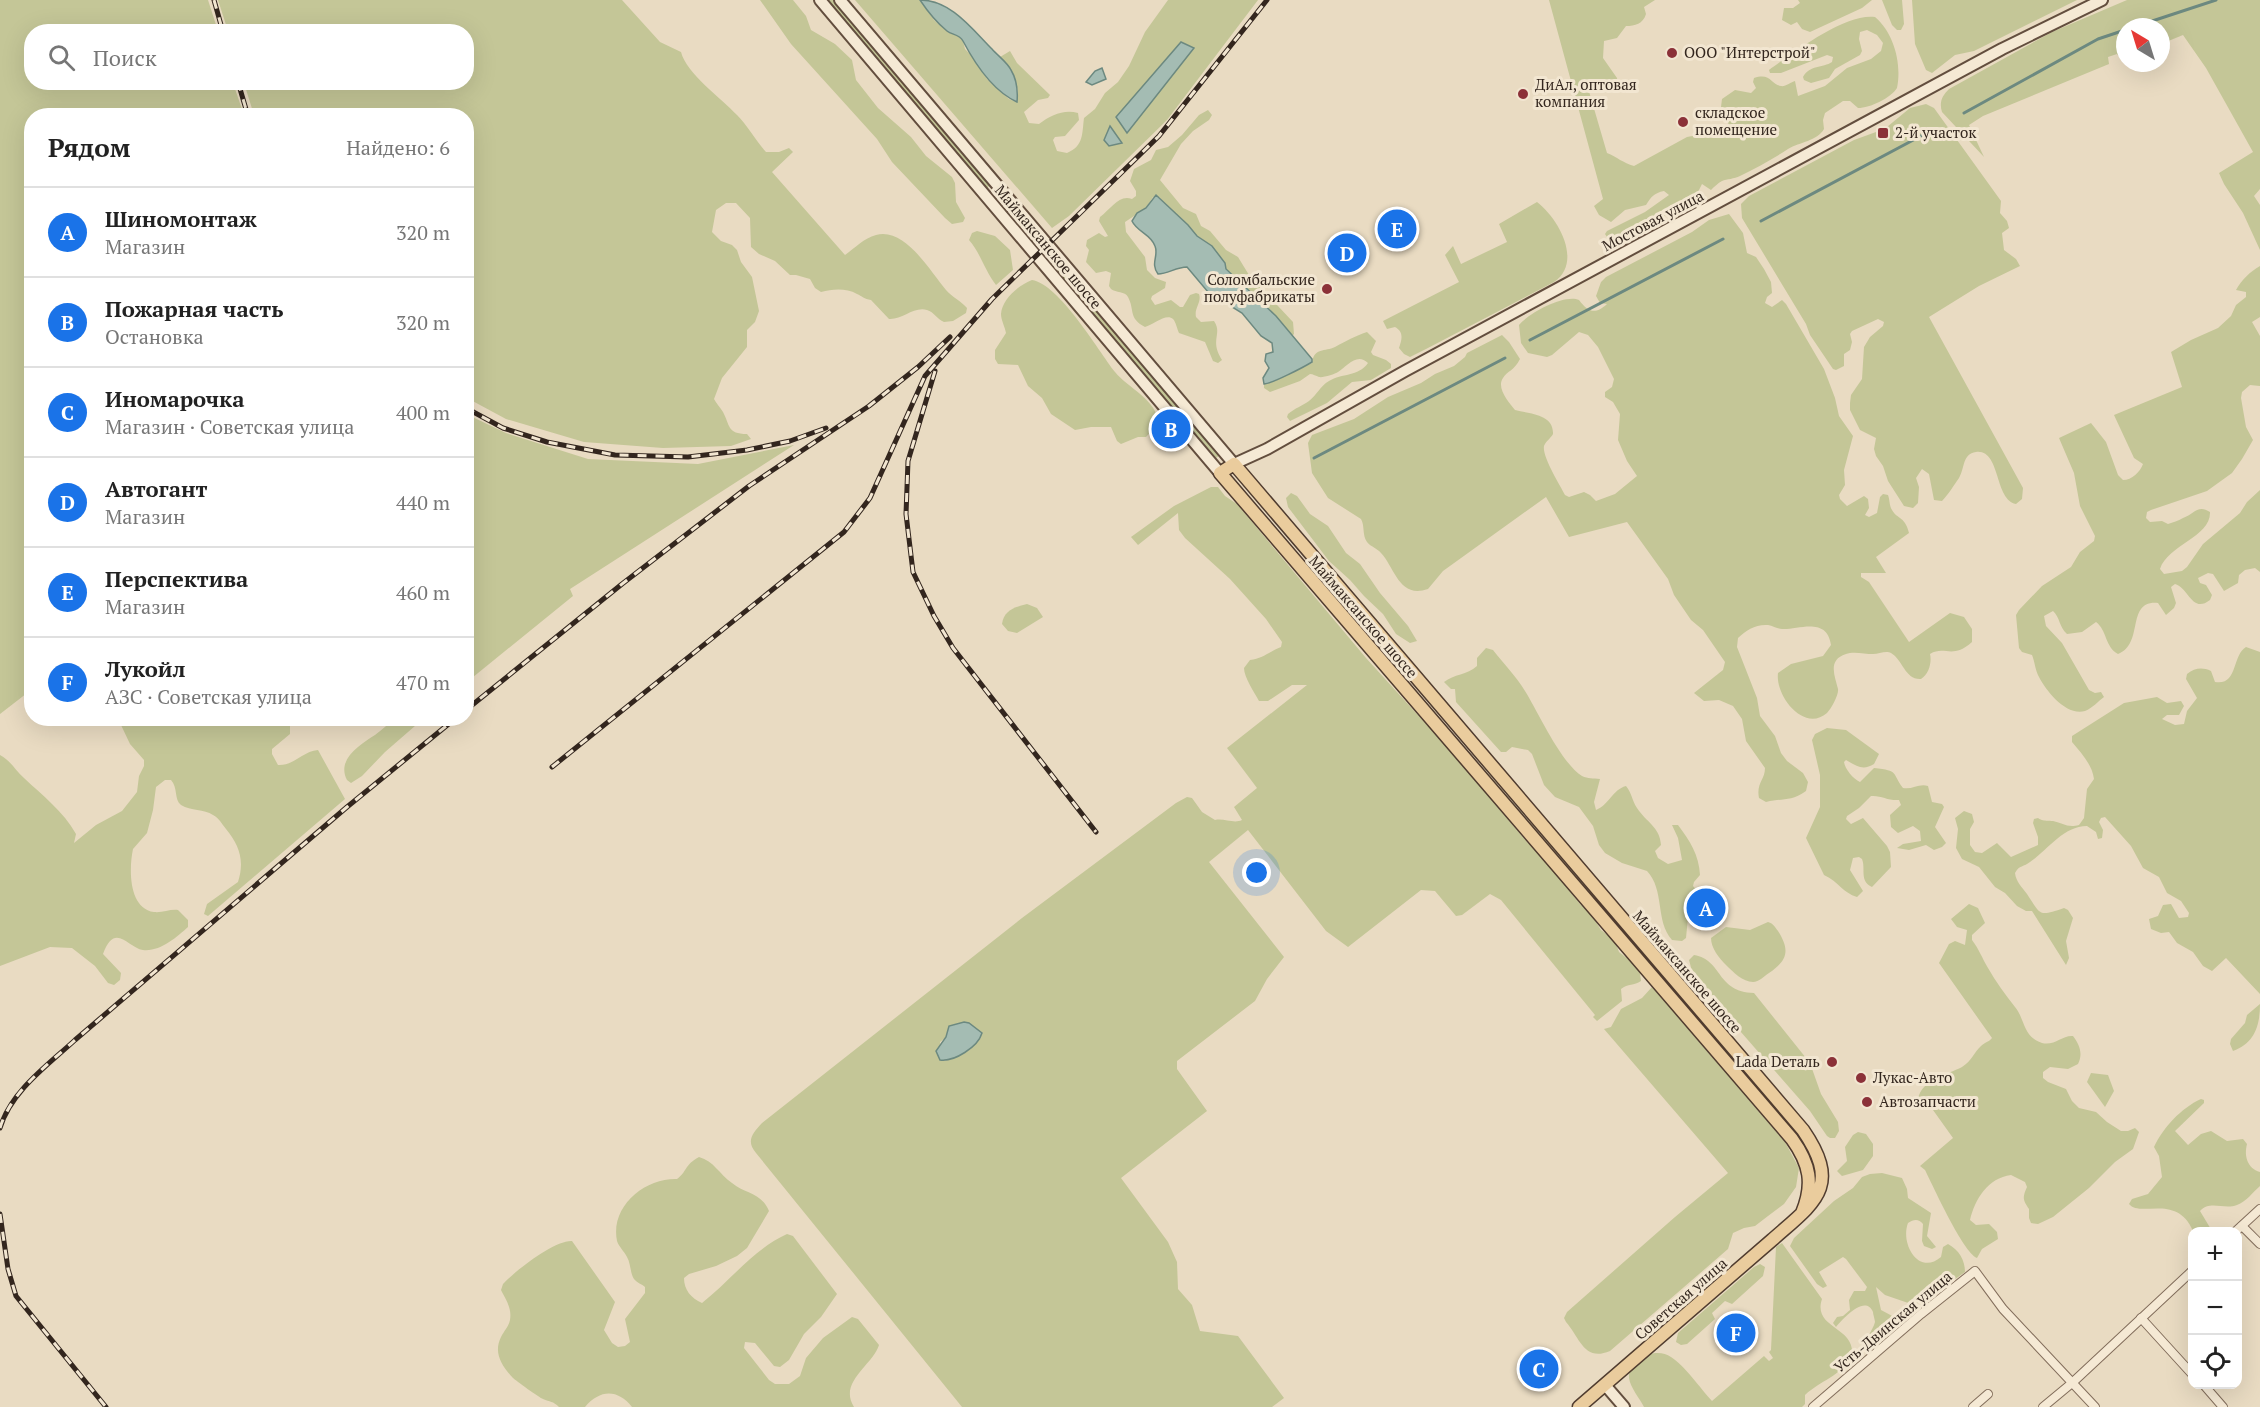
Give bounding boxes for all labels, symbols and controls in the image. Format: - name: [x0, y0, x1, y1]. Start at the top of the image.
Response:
- north arrow: [2116, 18, 2170, 72]
- search box: [24, 24, 474, 90]
- icon: search: [45, 41, 78, 74]
- place label: ООО "Интерстрой": [1684, 42, 1816, 62]
- text: Поиск: [93, 43, 157, 72]
- marker: ООО "Интерстрой": [1665, 46, 1679, 60]
- place label: ДиАл, оптовая компания: [1535, 74, 1637, 111]
- marker: ДиАл, оптовая компания: [1516, 87, 1530, 101]
- place label: складское помещение: [1695, 102, 1777, 139]
- marker: складское помещение: [1676, 115, 1690, 129]
- place label: 2-й участок: [1895, 122, 1977, 142]
- marker: 2-й участок: [1876, 126, 1890, 140]
- text: Рядом: [48, 130, 131, 164]
- text: Найдено: 6: [346, 134, 450, 161]
- street label: Маймаксанское шоссе: [991, 180, 1107, 313]
- street label: Мостовая улица: [1598, 185, 1707, 255]
- text: Шиномонтаж: [105, 204, 257, 233]
- pin: E: [1378, 206, 1416, 252]
- text: A: [60, 219, 75, 246]
- text: 320 m: [396, 219, 450, 246]
- pin: D: [1328, 230, 1366, 276]
- text: Магазин: [105, 233, 185, 260]
- place label: Соломбальские полуфабрикаты: [1204, 269, 1315, 306]
- marker: Соломбальские полуфабрикаты: [1320, 282, 1334, 296]
- text: Пожарная часть: [105, 294, 284, 323]
- text: B: [61, 309, 74, 336]
- text: 320 m: [396, 309, 450, 336]
- text: Остановка: [105, 323, 204, 350]
- text: Иномарочка: [105, 384, 244, 413]
- text: C: [61, 399, 74, 426]
- text: 400 m: [396, 399, 450, 426]
- pin: B: [1152, 406, 1190, 452]
- text: Магазин · Советская улица: [105, 413, 354, 440]
- text: Автогант: [105, 474, 208, 503]
- text: D: [60, 489, 75, 516]
- text: 440 m: [396, 489, 450, 516]
- text: Магазин: [105, 503, 185, 530]
- street label: Маймаксанское шоссе: [1305, 551, 1423, 682]
- text: Перспектива: [105, 564, 248, 593]
- text: E: [61, 579, 74, 606]
- text: 460 m: [396, 579, 450, 606]
- text: Магазин: [105, 593, 185, 620]
- text: Лукойл: [105, 654, 186, 683]
- text: F: [62, 669, 73, 696]
- text: 470 m: [396, 669, 450, 696]
- text: АЗС · Советская улица: [105, 683, 312, 710]
- your location: [1242, 858, 1271, 887]
- pin: A: [1686, 886, 1726, 930]
- street label: Маймаксанское шоссе: [1629, 906, 1747, 1037]
- place label: Lada Dеталь: [1736, 1051, 1820, 1071]
- marker: Lada Dеталь: [1825, 1055, 1839, 1069]
- place label: Лукас-Авто: [1872, 1067, 1952, 1087]
- marker: Лукас-Авто: [1854, 1071, 1868, 1085]
- place label: Автозапчасти: [1879, 1091, 1976, 1111]
- marker: Автозапчасти: [1860, 1095, 1874, 1109]
- map controls: [2188, 1227, 2242, 1389]
- button: +: [2188, 1227, 2242, 1281]
- street label: Советская улица: [1630, 1252, 1731, 1344]
- street label: Усть-Двинская улица: [1829, 1266, 1956, 1377]
- button: −: [2188, 1281, 2242, 1335]
- pin: F: [1716, 1310, 1756, 1356]
- button: locate: [2188, 1335, 2242, 1389]
- pin: C: [1520, 1346, 1558, 1392]

